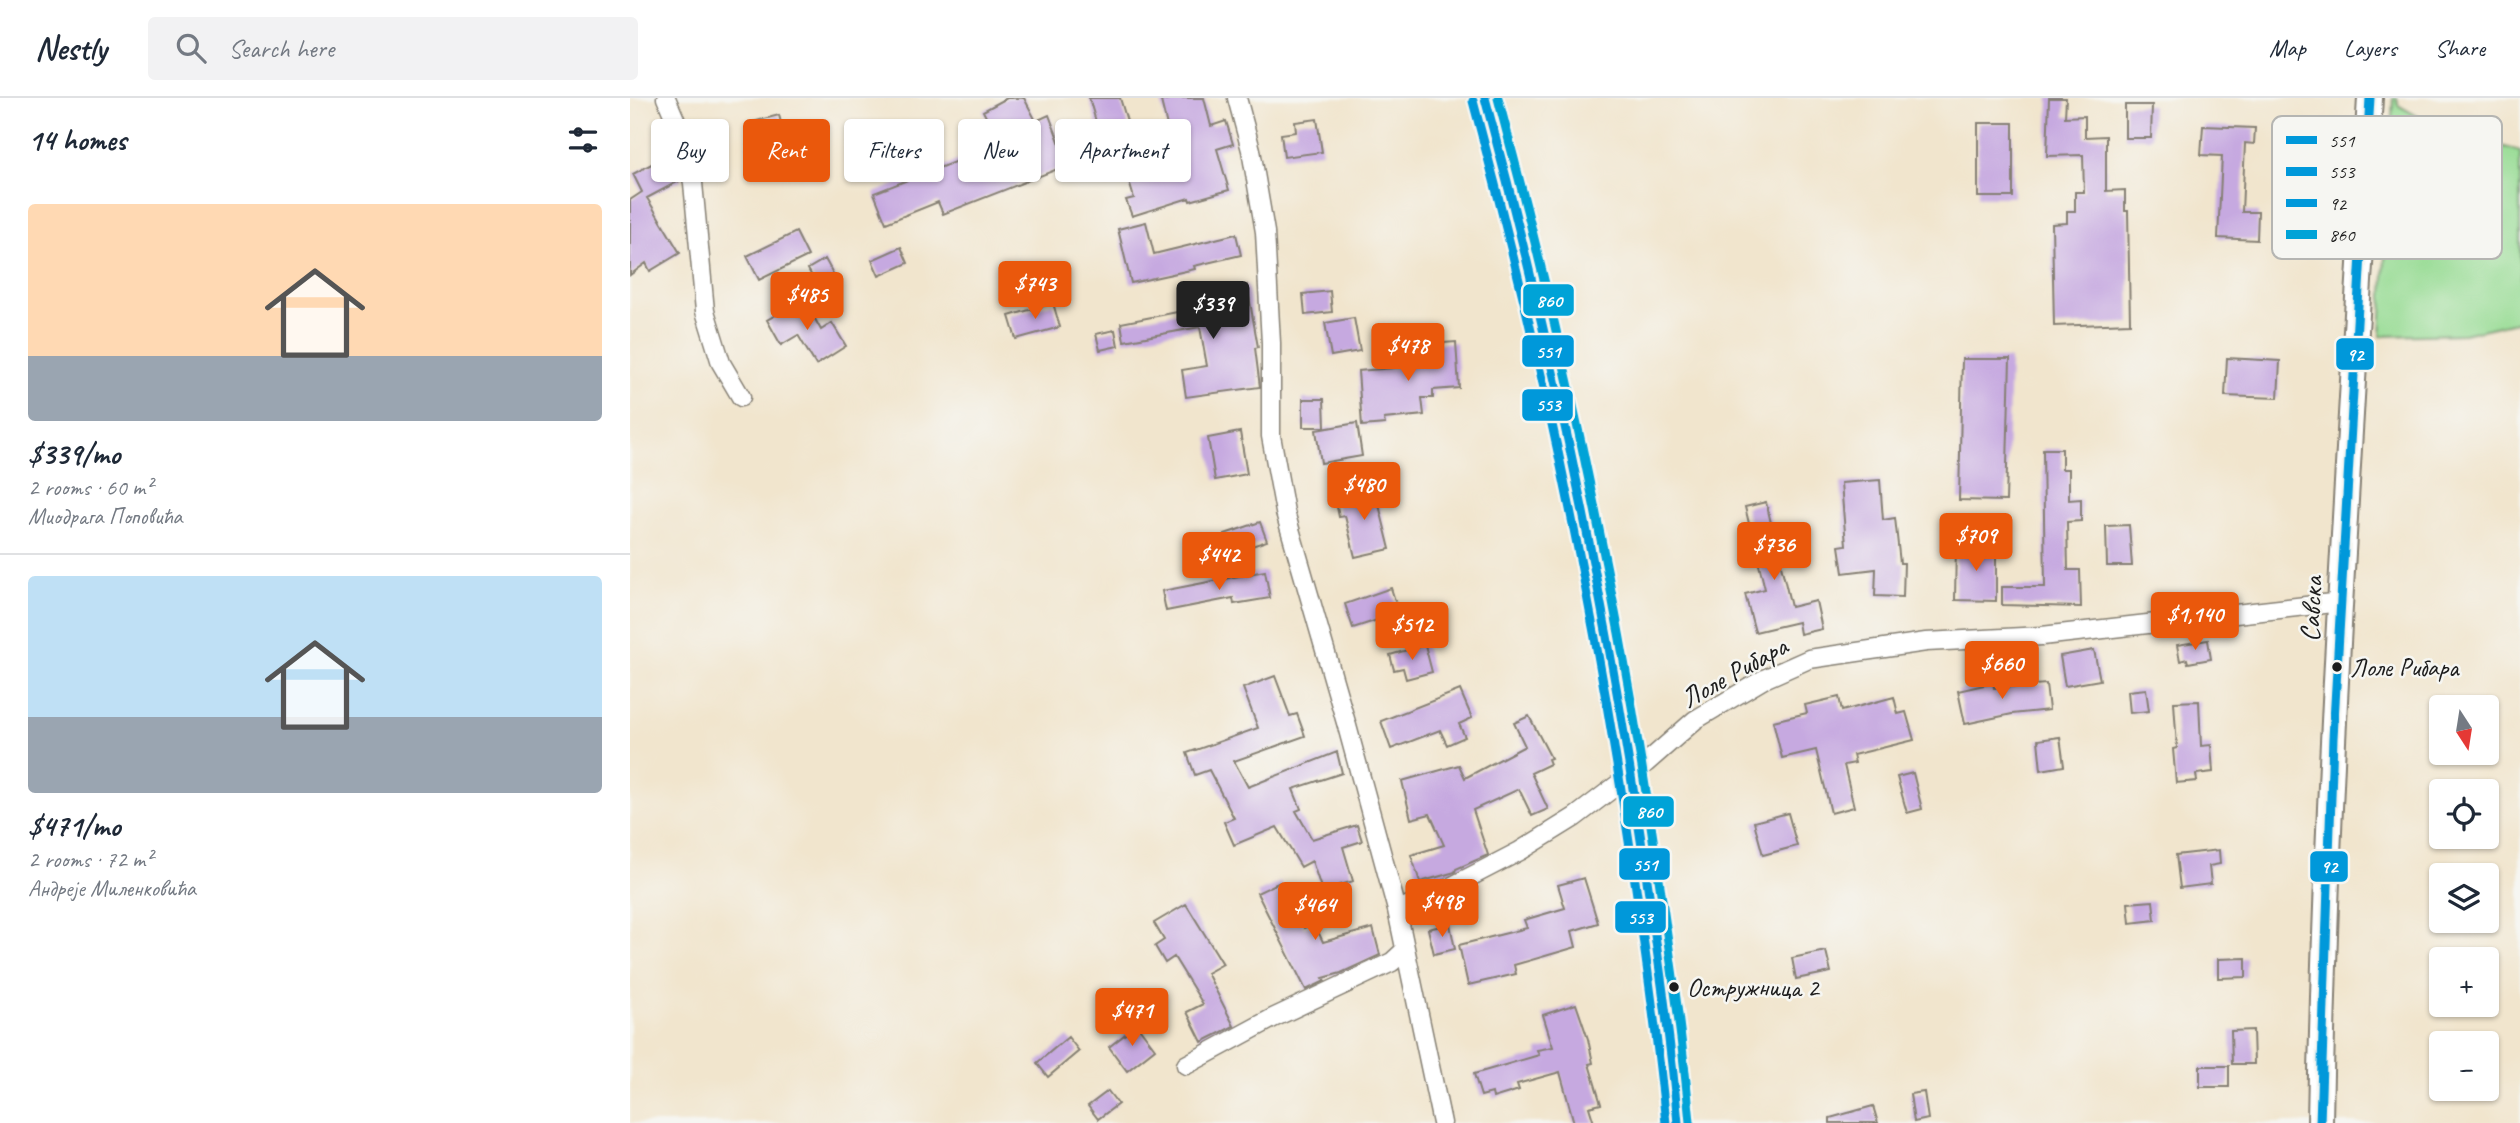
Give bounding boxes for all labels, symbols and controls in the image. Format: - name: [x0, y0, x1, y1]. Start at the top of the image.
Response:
- search box: [148, 17, 638, 80]
- text: Nestly: [35, 27, 106, 69]
- icon: search: [172, 29, 210, 67]
- text: Search here: [228, 32, 334, 65]
- text: Map: [2269, 33, 2306, 63]
- text: Layers: [2344, 33, 2397, 63]
- text: Share: [2435, 33, 2485, 63]
- legend: [2272, 116, 2502, 259]
- chip: Buy: [651, 119, 729, 182]
- chip: Rent: [743, 119, 830, 182]
- chip: Filters: [844, 119, 944, 182]
- chip: New: [958, 119, 1041, 182]
- chip: Apartment: [1055, 119, 1191, 182]
- text: 14 homes: [28, 121, 126, 159]
- icon: filters: [564, 121, 602, 159]
- text: 551: [2329, 129, 2356, 153]
- text: 553: [2329, 160, 2356, 184]
- text: 92: [2329, 192, 2348, 216]
- text: 860: [2329, 223, 2356, 247]
- icon: home: [252, 250, 378, 376]
- pin: $743: [994, 262, 1076, 321]
- text: $743: [1014, 269, 1056, 298]
- pin: $485: [766, 272, 848, 332]
- text: $485: [786, 280, 828, 309]
- pin: $339: [1172, 282, 1254, 341]
- line badge: 860: [1522, 283, 1575, 317]
- text: $339: [1192, 289, 1234, 318]
- text: 860: [1536, 289, 1564, 313]
- pin: $478: [1367, 324, 1449, 383]
- text: $478: [1387, 331, 1429, 360]
- line badge: 551: [1521, 334, 1575, 368]
- line badge: 92: [2335, 337, 2375, 371]
- text: 551: [1535, 340, 1563, 364]
- text: 92: [2347, 343, 2366, 367]
- line badge: 553: [1521, 388, 1574, 422]
- text: 553: [1535, 393, 1563, 417]
- text: $339/mo: [28, 435, 120, 473]
- pin: $480: [1323, 462, 1405, 522]
- text: $480: [1343, 470, 1385, 499]
- text: 2 rooms · 60 m²: [28, 473, 152, 502]
- text: Миодрага Поповића: [28, 502, 182, 531]
- pin: $709: [1935, 514, 2017, 573]
- text: $709: [1955, 521, 1997, 550]
- pin: $736: [1733, 522, 1815, 582]
- text: $736: [1753, 530, 1795, 559]
- pin: $442: [1178, 532, 1260, 592]
- text: $442: [1198, 540, 1240, 569]
- street label: Савска: [2292, 574, 2330, 643]
- pin: $1,140: [2138, 592, 2252, 652]
- text: $1,140: [2167, 600, 2223, 629]
- pin: $512: [1371, 602, 1453, 662]
- text: $512: [1391, 610, 1433, 639]
- icon: home: [252, 622, 378, 748]
- street label: Лоле Рибара: [1674, 628, 1795, 716]
- pin: $660: [1961, 642, 2043, 701]
- text: $660: [1981, 649, 2023, 678]
- place label: Лоле Рибара: [2350, 651, 2460, 684]
- marker: Лоле Рибара: [2330, 660, 2344, 674]
- north arrow: [2429, 695, 2499, 765]
- map controls: [2429, 695, 2499, 1101]
- button: locate: [2429, 779, 2499, 849]
- line badge: 860: [1622, 795, 1675, 828]
- text: 860: [1636, 800, 1664, 824]
- text: $471/mo: [28, 807, 120, 845]
- text: 2 rooms · 72 m²: [28, 845, 152, 874]
- line badge: 551: [1618, 847, 1671, 881]
- line badge: 92: [2309, 850, 2349, 883]
- text: 551: [1632, 853, 1660, 877]
- text: 92: [2321, 855, 2340, 879]
- button: layers: [2429, 863, 2499, 933]
- text: Андреје Миленковића: [28, 874, 196, 903]
- pin: $498: [1401, 880, 1483, 939]
- pin: $464: [1274, 882, 1356, 942]
- text: $498: [1421, 887, 1463, 916]
- text: $464: [1294, 890, 1336, 919]
- line badge: 553: [1614, 900, 1667, 934]
- text: 553: [1627, 906, 1655, 930]
- button: +: [2429, 947, 2499, 1017]
- place label: Остружница 2: [1687, 971, 1821, 1004]
- marker: Остружница 2: [1667, 980, 1681, 994]
- pin: $471: [1091, 988, 1173, 1048]
- text: $471: [1111, 996, 1153, 1025]
- button: −: [2429, 1031, 2499, 1101]

